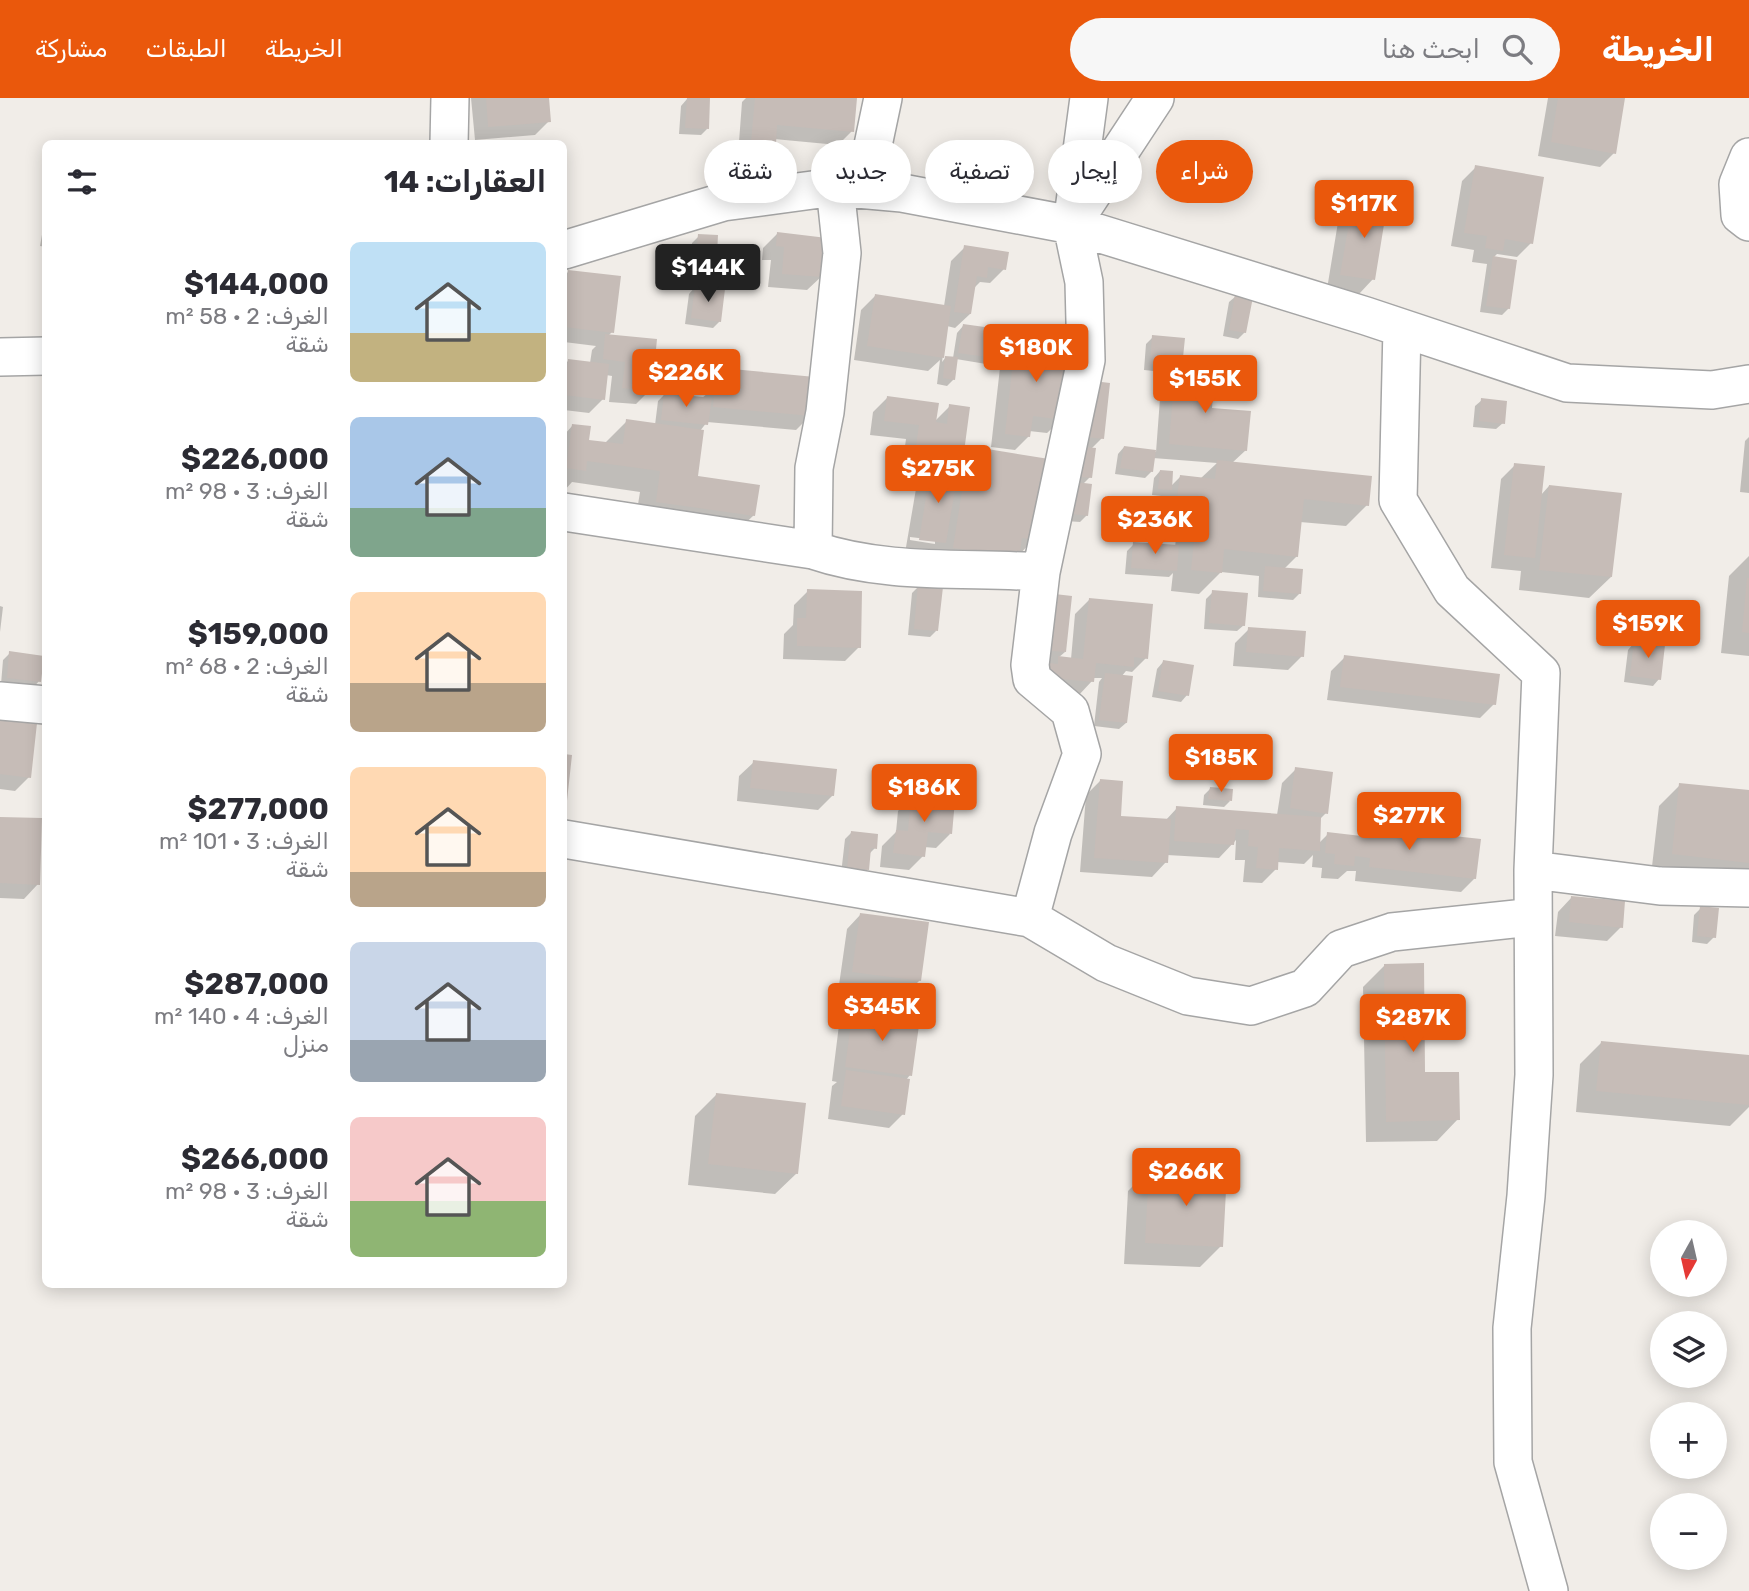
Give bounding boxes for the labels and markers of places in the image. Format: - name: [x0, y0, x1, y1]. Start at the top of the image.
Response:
- pin: $117K: [1315, 180, 1413, 240]
- pin: $144K: [659, 244, 757, 304]
- pin: $180K: [987, 324, 1085, 384]
- pin: $226K: [637, 350, 735, 409]
- pin: $155K: [1156, 356, 1254, 415]
- pin: $275K: [889, 446, 987, 505]
- pin: $236K: [1106, 496, 1204, 556]
- pin: $159K: [1599, 601, 1697, 660]
- pin: $185K: [1172, 734, 1270, 794]
- pin: $186K: [875, 764, 973, 824]
- pin: $277K: [1360, 792, 1458, 852]
- pin: $345K: [833, 984, 931, 1043]
- pin: $287K: [1364, 995, 1462, 1054]
- pin: $266K: [1137, 1148, 1235, 1208]

